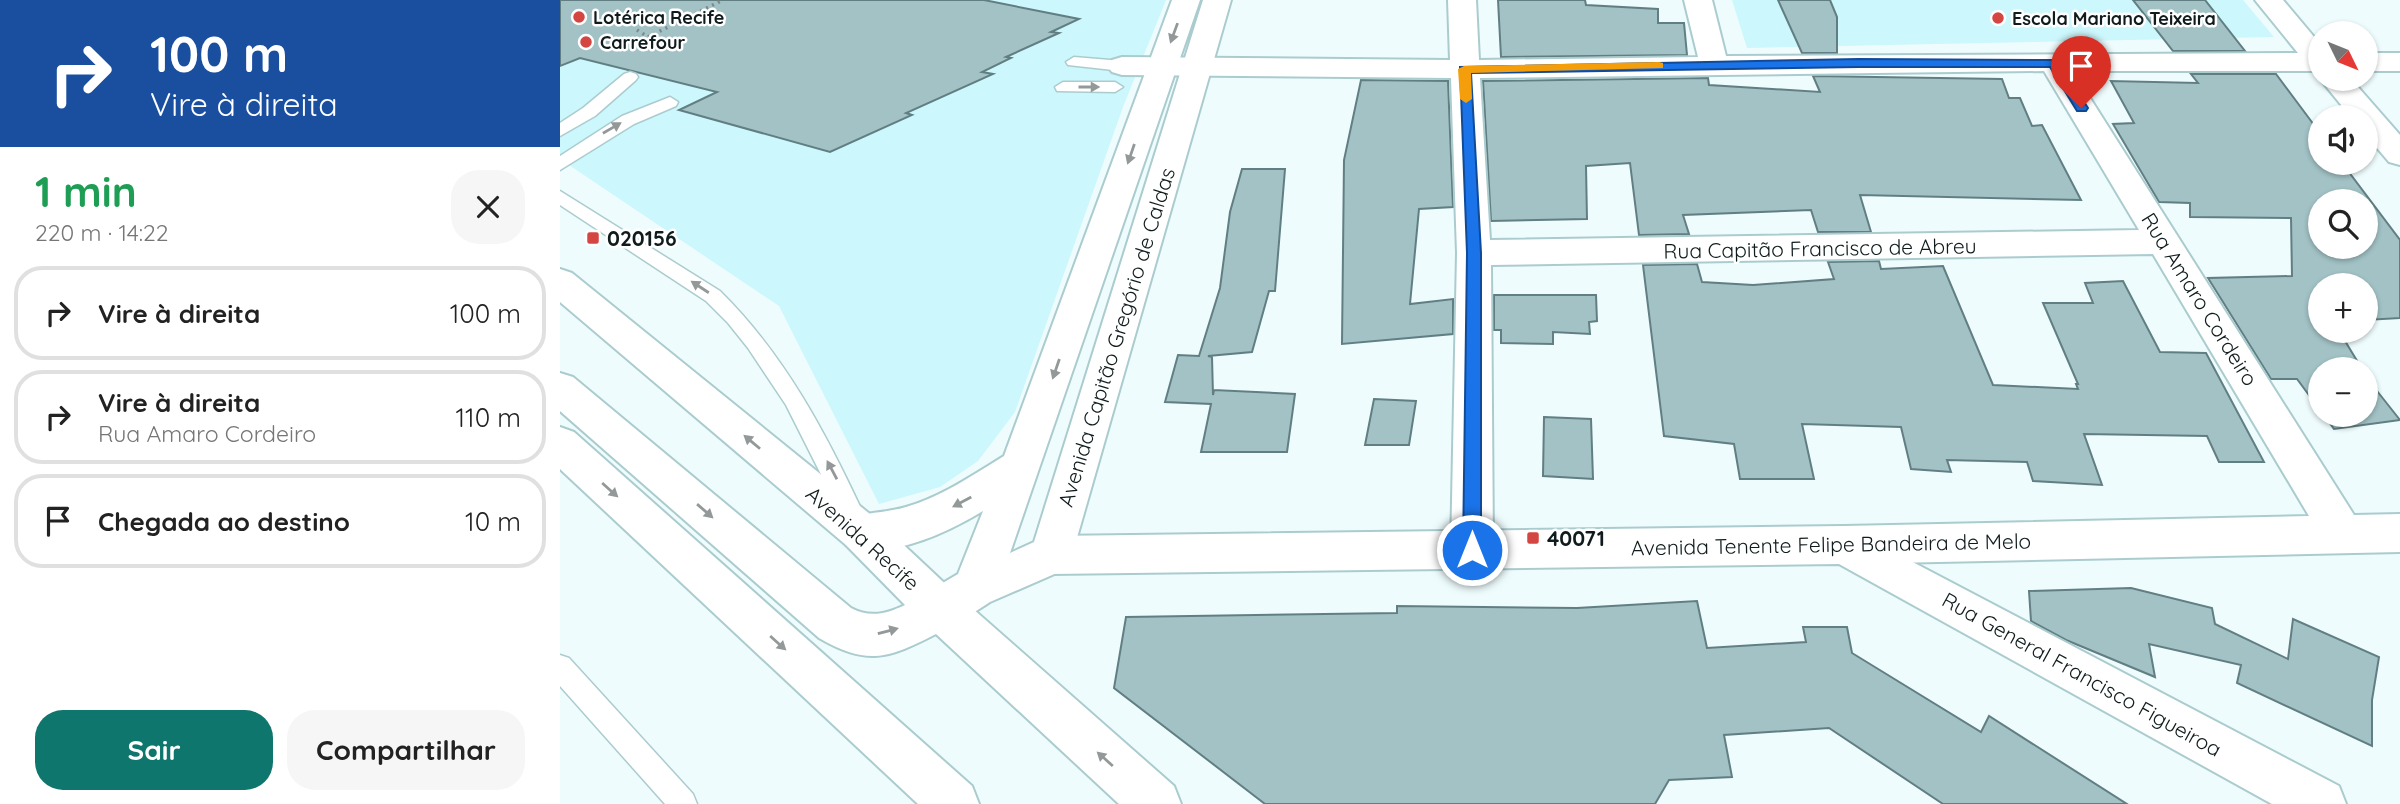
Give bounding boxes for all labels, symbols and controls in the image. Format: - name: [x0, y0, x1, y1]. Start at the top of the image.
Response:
- place label: Lotérica Recife: [593, 6, 724, 29]
- place label: Escola Mariano Teixeira: [2012, 7, 2216, 30]
- marker: Lotérica Recife: [571, 9, 587, 25]
- marker: Escola Mariano Teixeira: [1990, 10, 2006, 26]
- north arrow: [2308, 21, 2378, 91]
- map controls: [2308, 21, 2378, 427]
- text: 100 m: [150, 23, 288, 84]
- one-way arrow: [1168, 23, 1179, 44]
- icon: right: [35, 28, 126, 119]
- place label: Carrefour: [600, 31, 686, 54]
- marker: Carrefour: [578, 34, 594, 50]
- pin: [2051, 36, 2111, 108]
- icon: arrive: [2062, 47, 2100, 85]
- one-way arrow: [1078, 81, 1100, 93]
- text: Vire à direita: [150, 84, 338, 124]
- button: sound: [2308, 105, 2378, 175]
- one-way arrow: [603, 122, 622, 134]
- one-way arrow: [1125, 144, 1136, 165]
- street label: Avenida Capitão Gregório de Caldas: [1052, 164, 1180, 510]
- text: 1 min: [35, 165, 137, 218]
- button: close: [451, 170, 525, 244]
- button: search: [2308, 189, 2378, 259]
- street label: Rua Amaro Cordeiro: [2136, 208, 2264, 390]
- text: 220 m · 14:22: [35, 218, 169, 247]
- place label: 020156: [607, 225, 677, 251]
- marker: 020156: [585, 230, 601, 246]
- street label: Rua Capitão Francisco de Abreu: [1663, 232, 1977, 264]
- button: +: [2308, 273, 2378, 343]
- one-way arrow: [691, 281, 710, 294]
- icon: right: [39, 294, 77, 332]
- text: Vire à direita: [98, 297, 260, 330]
- text: 100 m: [450, 297, 521, 330]
- button: −: [2308, 357, 2378, 427]
- one-way arrow: [1050, 358, 1061, 379]
- text: Vire à direita: [98, 386, 260, 419]
- icon: right: [39, 398, 77, 436]
- text: 110 m: [455, 401, 521, 434]
- text: Rua Amaro Cordeiro: [98, 419, 316, 448]
- one-way arrow: [743, 434, 761, 449]
- one-way arrow: [826, 460, 838, 480]
- street label: Avenida Recife: [801, 480, 925, 596]
- one-way arrow: [601, 481, 618, 497]
- one-way arrow: [952, 496, 971, 508]
- icon: arrive: [39, 502, 77, 540]
- one-way arrow: [697, 503, 714, 518]
- text: Chegada ao destino: [98, 505, 350, 538]
- text: 10 m: [465, 505, 521, 538]
- position arrow: [1435, 513, 1509, 587]
- place label: 40071: [1547, 525, 1605, 551]
- street label: Avenida Tenente Felipe Bandeira de Melo: [1631, 528, 2031, 560]
- marker: 40071: [1525, 530, 1541, 546]
- street label: Rua General Francisco Figueiroa: [1938, 586, 2226, 762]
- one-way arrow: [878, 626, 899, 636]
- one-way arrow: [769, 635, 786, 651]
- button: Sair: [35, 710, 273, 790]
- button: Compartilhar: [287, 710, 525, 790]
- one-way arrow: [1096, 751, 1114, 767]

